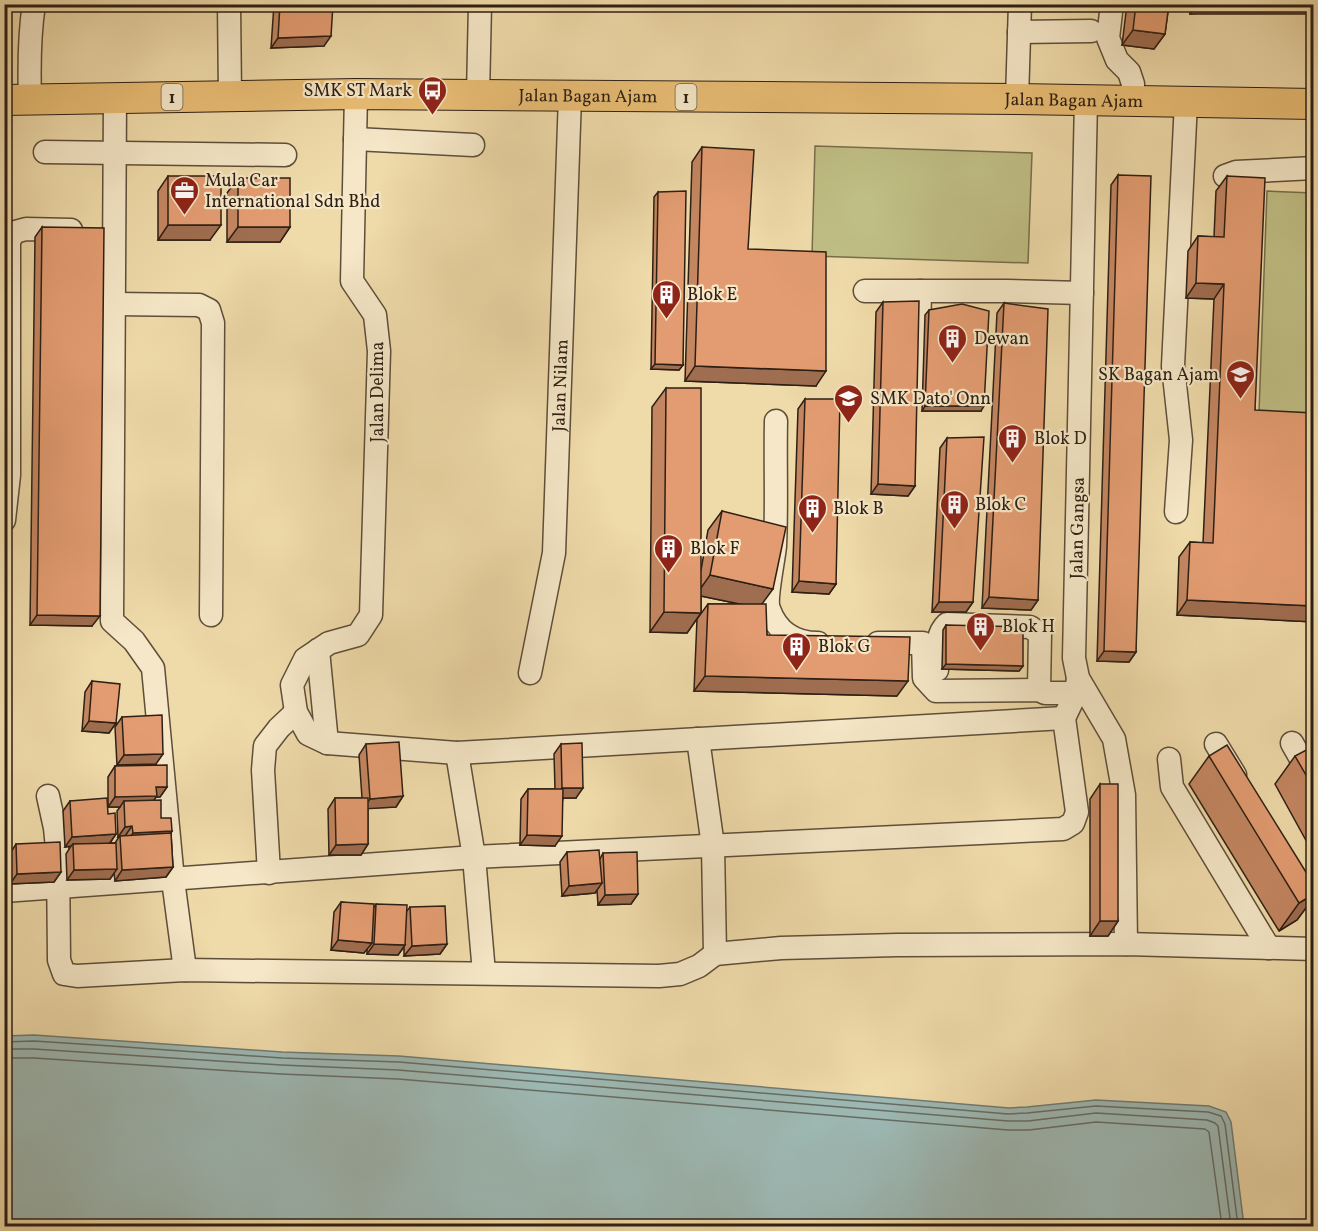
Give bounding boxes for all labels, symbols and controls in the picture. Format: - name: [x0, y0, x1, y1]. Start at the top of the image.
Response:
- bus stop icon: SMK ST Mark: [417, 74, 449, 116]
- place label: SMK ST Mark: [304, 79, 412, 104]
- road number: 1: [162, 84, 182, 110]
- street label: Jalan Bagan Ajam: [518, 84, 658, 110]
- road number: 1: [676, 84, 696, 110]
- street label: Jalan Bagan Ajam: [1004, 88, 1144, 115]
- place label: Mula Car International Sdn Bhd: [205, 169, 380, 215]
- office icon: Mula Car International Sdn Bhd: [168, 174, 200, 216]
- building icon: Blok E: [650, 278, 682, 320]
- place label: Blok E: [687, 283, 737, 308]
- building icon: Dewan: [937, 322, 969, 364]
- place label: Dewan: [974, 327, 1029, 352]
- street label: Jalan Nilam: [547, 339, 575, 432]
- street label: Jalan Delima: [366, 341, 391, 442]
- school or university icon: SK Bagan Ajam: [1224, 358, 1256, 400]
- place label: SK Bagan Ajam: [1098, 363, 1219, 388]
- school or university icon: SMK Dato' Onn: [833, 382, 865, 424]
- place label: SMK Dato' Onn: [870, 387, 991, 412]
- building icon: Blok D: [997, 422, 1029, 464]
- place label: Blok D: [1034, 427, 1087, 452]
- street label: Jalan Gangsa: [1065, 477, 1092, 579]
- building icon: Blok C: [938, 488, 970, 530]
- building icon: Blok B: [796, 492, 828, 534]
- place label: Blok C: [975, 493, 1026, 518]
- place label: Blok B: [833, 497, 884, 522]
- building icon: Blok F: [653, 532, 685, 574]
- place label: Blok F: [690, 537, 740, 562]
- building icon: Blok H: [965, 610, 997, 652]
- place label: Blok H: [1002, 615, 1055, 640]
- building icon: Blok G: [781, 630, 813, 672]
- place label: Blok G: [818, 635, 871, 660]

